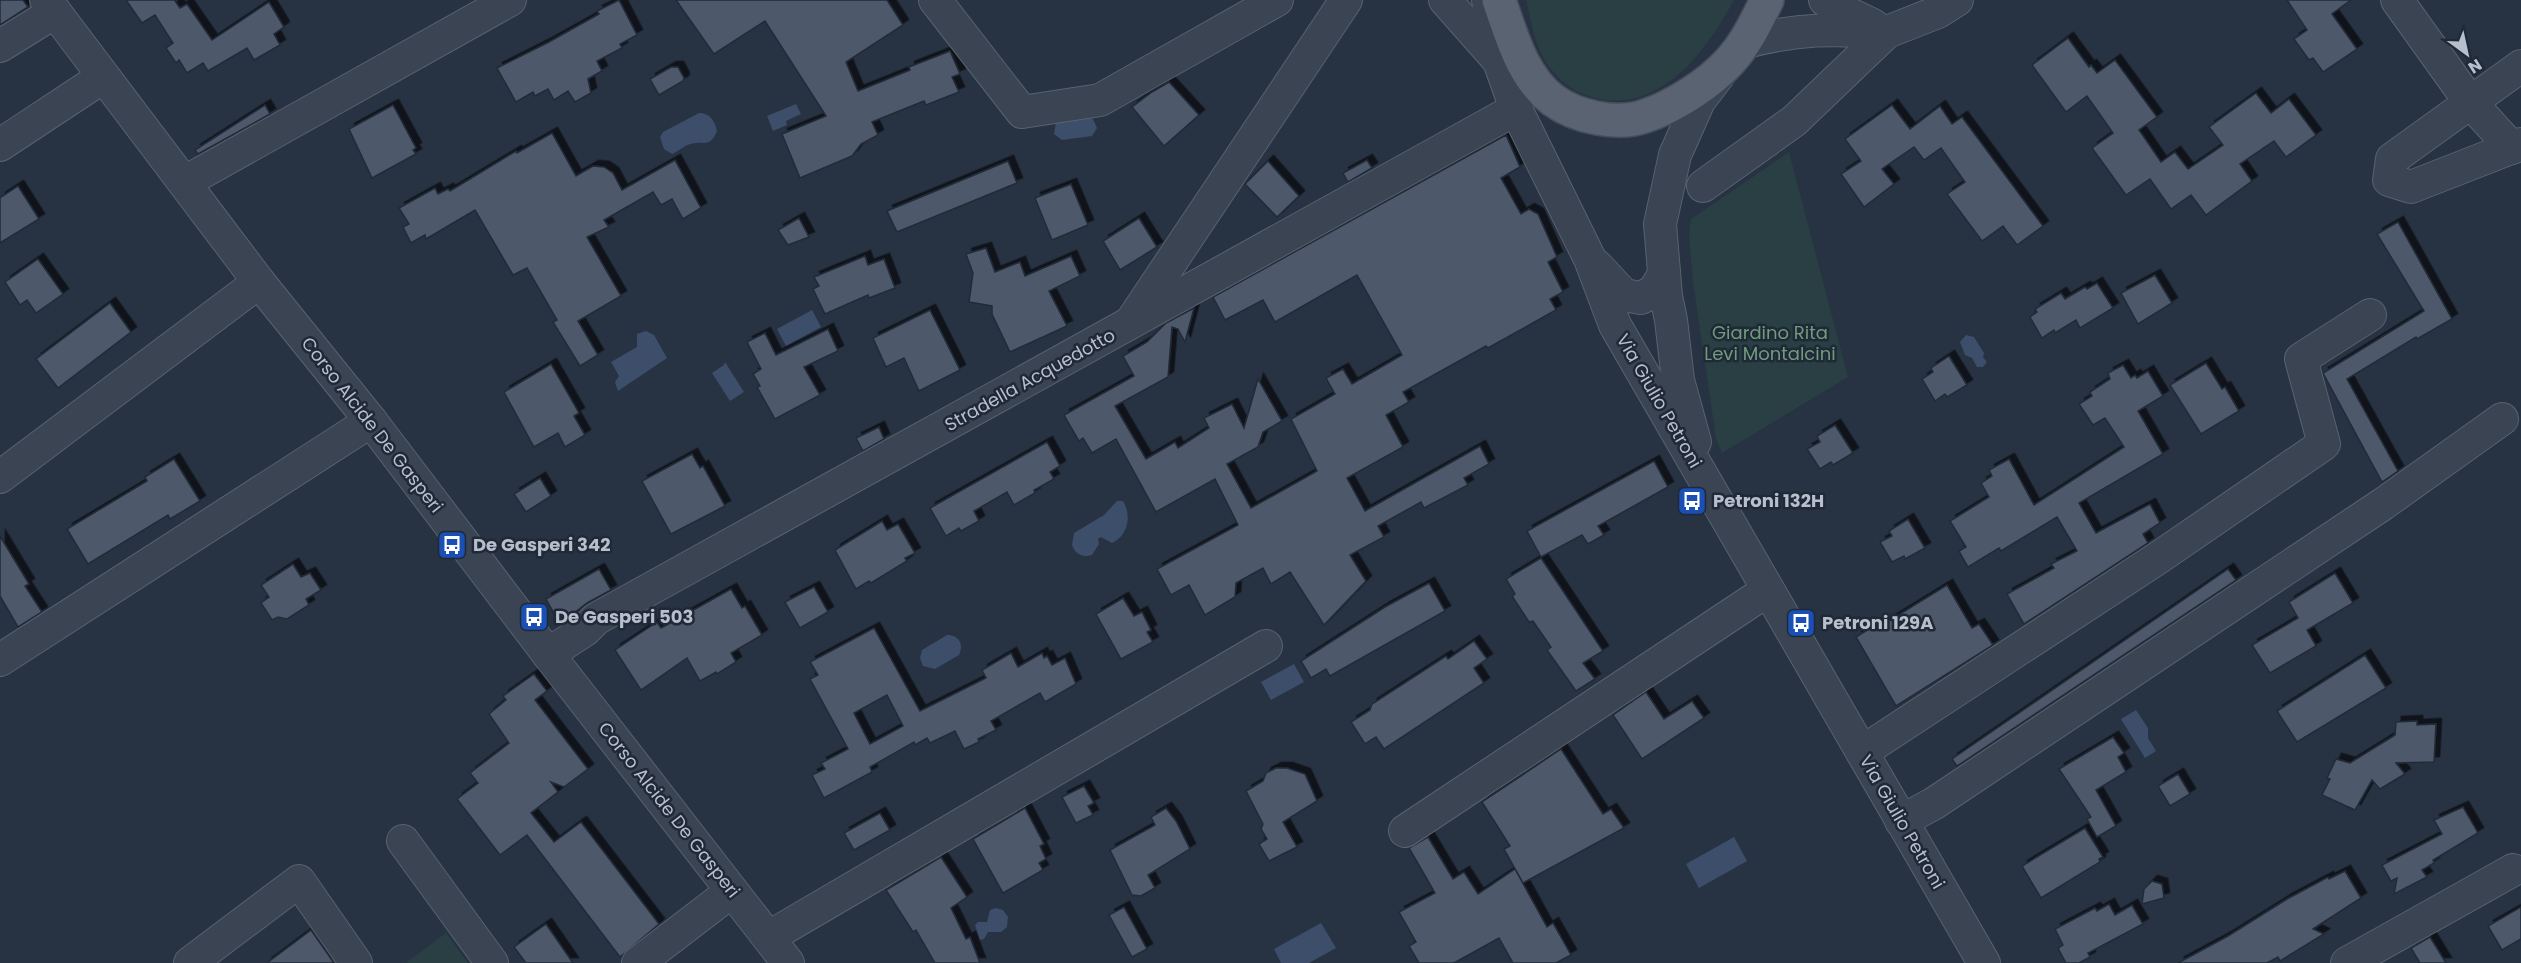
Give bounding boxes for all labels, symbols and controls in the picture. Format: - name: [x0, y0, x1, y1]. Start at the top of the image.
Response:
- north arrow: [2437, 24, 2497, 84]
- text: N: [2464, 53, 2486, 79]
- park label: Giardino Rita Levi Montalcini: [1704, 320, 1836, 366]
- street label: Stradella Acquedotto: [940, 322, 1120, 437]
- street label: Via Giulio Petroni: [1611, 329, 1708, 472]
- street label: Corso Alcide De Gasperi: [296, 332, 449, 518]
- bus stop icon: Petroni 132H: [1676, 485, 1708, 517]
- place label: Petroni 132H: [1713, 488, 1824, 513]
- bus stop icon: De Gasperi 342: [436, 529, 468, 561]
- place label: De Gasperi 342: [473, 532, 610, 557]
- bus stop icon: De Gasperi 503: [518, 601, 550, 633]
- place label: De Gasperi 503: [555, 604, 693, 629]
- bus stop icon: Petroni 129A: [1785, 607, 1817, 639]
- place label: Petroni 129A: [1822, 610, 1933, 635]
- street label: Corso Alcide De Gasperi: [593, 717, 746, 903]
- street label: Via Giulio Petroni: [1854, 750, 1951, 893]

